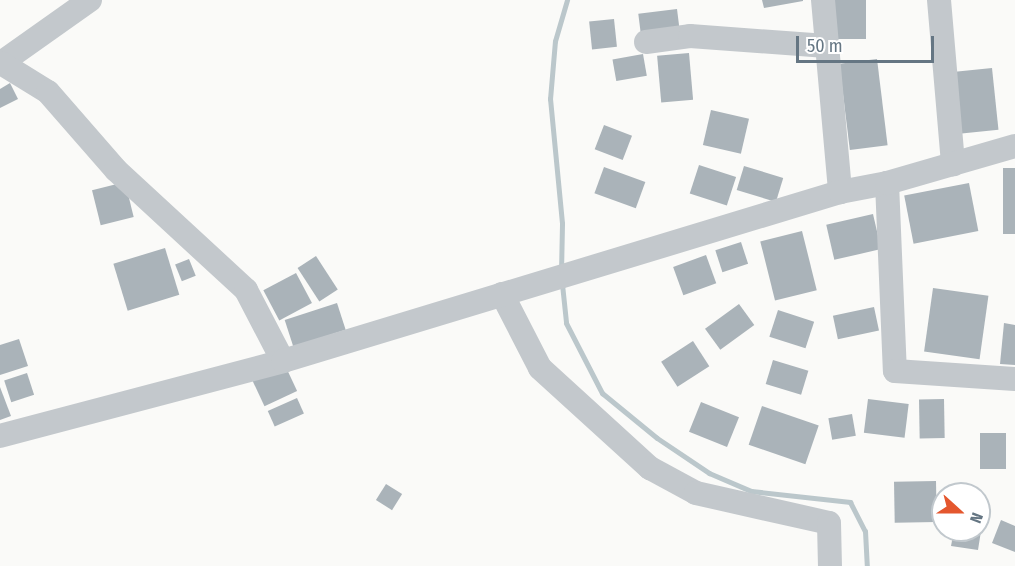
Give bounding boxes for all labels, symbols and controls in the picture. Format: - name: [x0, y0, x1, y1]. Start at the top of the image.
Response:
- scale bar: [799, 24, 937, 62]
- text: 50 m: [807, 35, 843, 57]
- north arrow: [931, 482, 991, 542]
- text: N: [966, 510, 987, 526]

